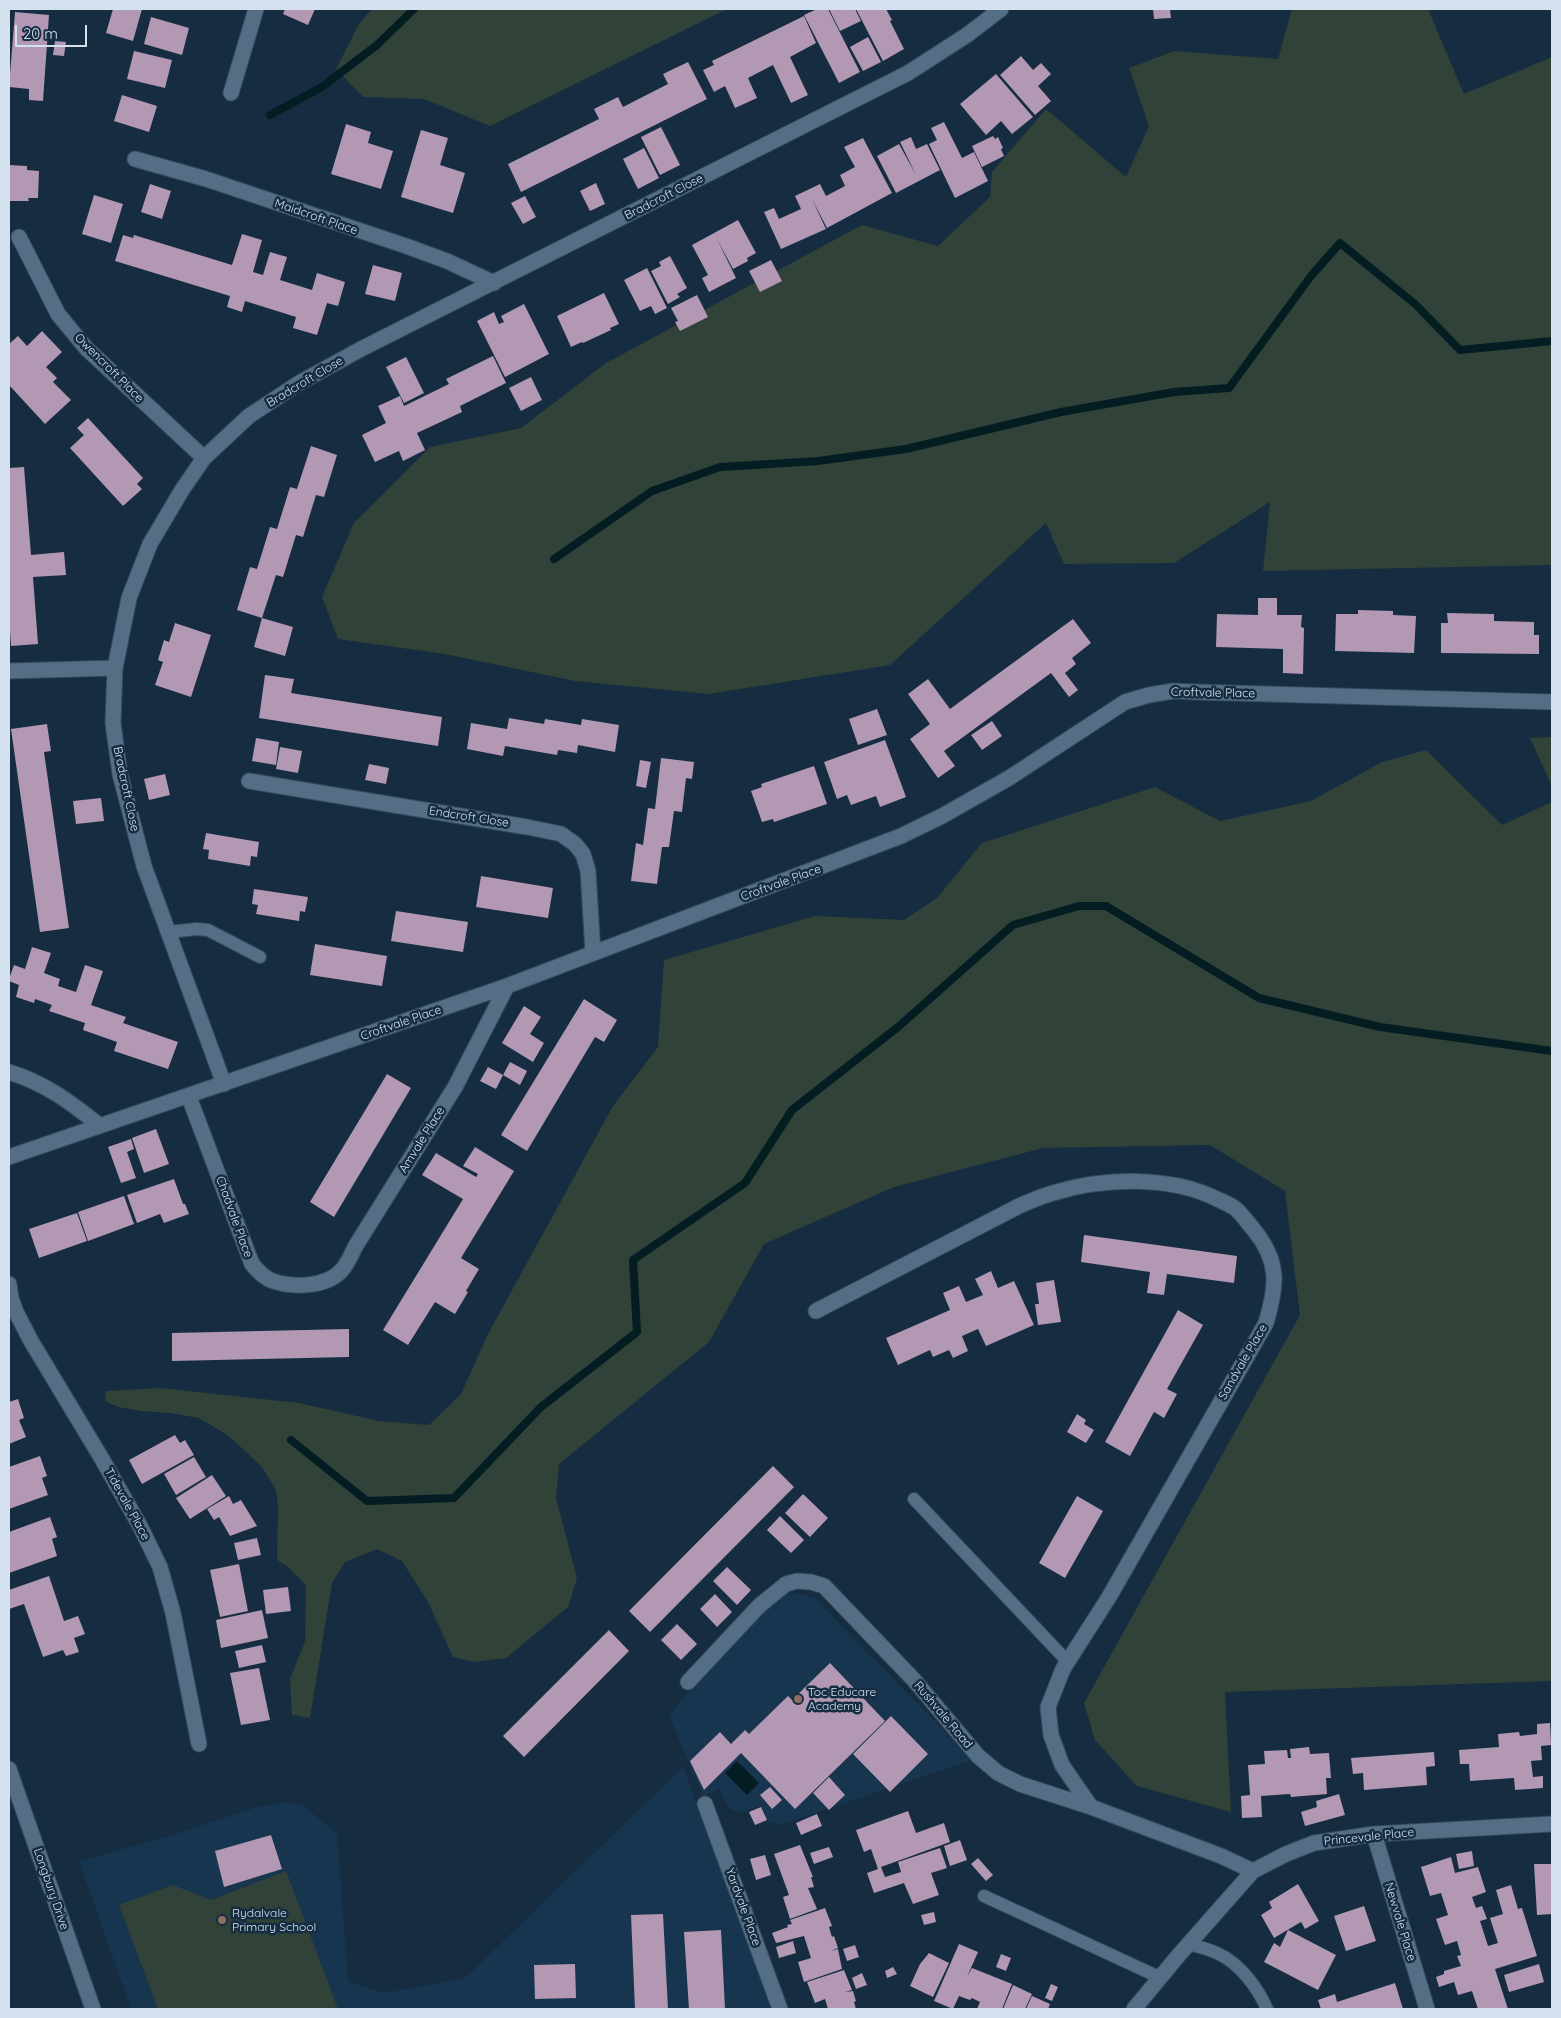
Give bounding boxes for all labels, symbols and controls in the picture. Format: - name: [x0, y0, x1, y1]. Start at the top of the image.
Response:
- scale bar: [18, 15, 90, 47]
- text: 20 m: [23, 24, 58, 43]
- street label: Bradcroft Close: [622, 171, 706, 223]
- street label: Maidcroft Place: [273, 196, 359, 238]
- street label: Owencroft Place: [72, 331, 146, 405]
- street label: Bradcroft Close: [264, 354, 346, 410]
- street label: Croftvale Place: [1171, 685, 1255, 701]
- street label: Bradcroft Close: [110, 745, 142, 833]
- street label: Endcroft Close: [428, 804, 510, 830]
- street label: Croftvale Place: [739, 862, 823, 904]
- street label: Croftvale Place: [359, 1002, 443, 1044]
- street label: Amvale Place: [396, 1104, 448, 1176]
- street label: Chadvale Place: [213, 1174, 255, 1260]
- street label: Sandvale Place: [1216, 1322, 1270, 1402]
- street label: Tidevale Place: [101, 1465, 153, 1543]
- street label: Rushvale Road: [911, 1679, 975, 1751]
- place label: Toc Educare Academy: [808, 1685, 876, 1713]
- marker: Toc Educare Academy: [792, 1693, 804, 1705]
- street label: Princevale Place: [1323, 1825, 1415, 1849]
- street label: Longbury Drive: [30, 1846, 72, 1932]
- street label: Yardvale Place: [722, 1866, 764, 1948]
- street label: Newvale Place: [1381, 1881, 1419, 1963]
- place label: Rydalvale Primary School: [232, 1906, 316, 1934]
- marker: Rydalvale Primary School: [216, 1914, 228, 1926]

